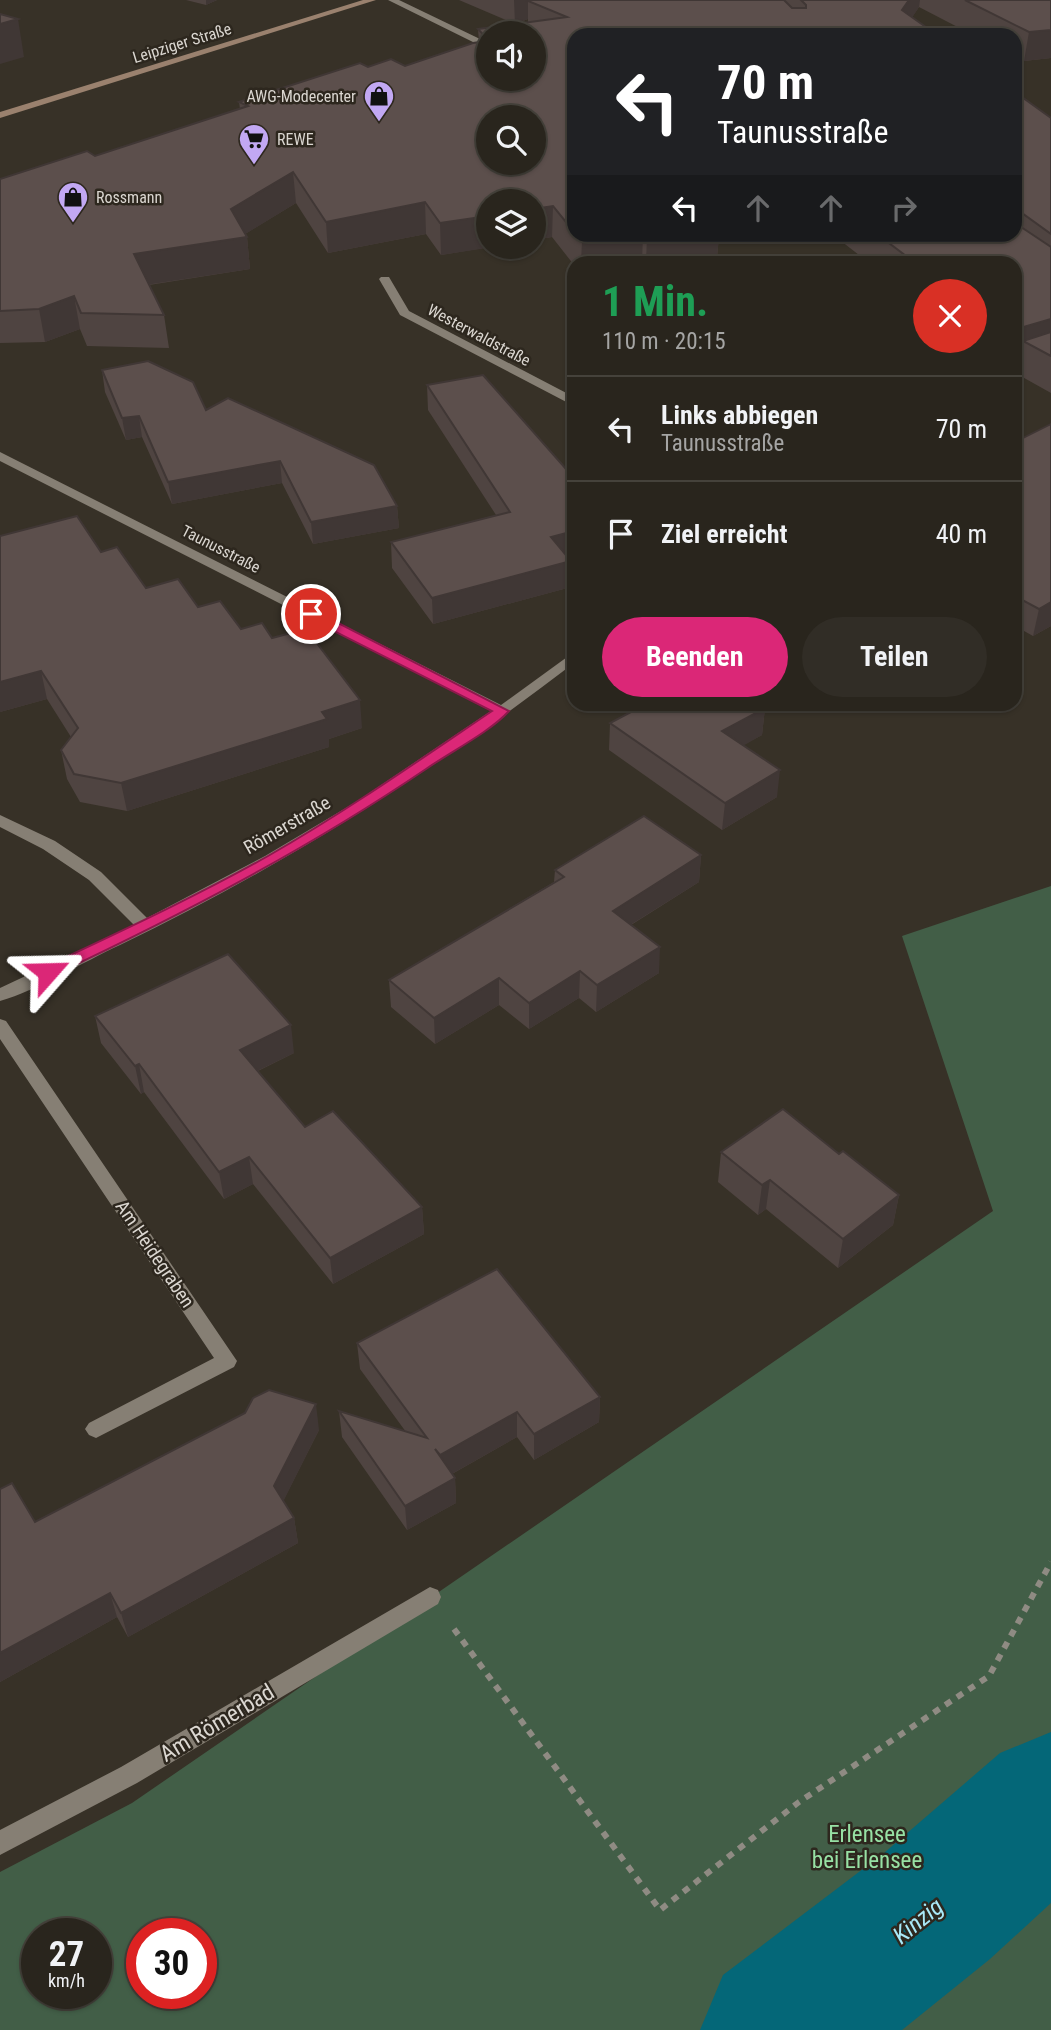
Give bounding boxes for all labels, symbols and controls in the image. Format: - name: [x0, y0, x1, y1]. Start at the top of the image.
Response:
- street label: Leipziger Straße: [130, 19, 234, 67]
- map controls: [476, 21, 546, 259]
- button: sound: [476, 21, 546, 91]
- text: 70 m: [717, 54, 814, 111]
- icon: left: [602, 56, 693, 147]
- shop icon: AWG-Modecenter: [362, 79, 396, 123]
- place label: AWG-Modecenter: [246, 87, 356, 106]
- button: search: [476, 105, 546, 175]
- text: Taunusstraße: [717, 113, 888, 151]
- supermarket icon: REWE: [237, 122, 271, 166]
- place label: REWE: [277, 130, 314, 149]
- shop icon: Rossmann: [56, 180, 90, 224]
- place label: Rossmann: [96, 188, 162, 207]
- button: layers: [476, 189, 546, 259]
- icon: left: [666, 189, 704, 227]
- icon: ahead: [739, 189, 777, 227]
- icon: ahead: [812, 189, 850, 227]
- icon: right: [885, 189, 923, 227]
- text: 1 Min.: [602, 277, 708, 326]
- button: close: [913, 279, 987, 353]
- street label: Westerwaldstraße: [424, 300, 534, 370]
- text: 110 m · 20:15: [602, 328, 726, 355]
- text: Links abbiegen: [661, 400, 818, 430]
- icon: left: [602, 410, 640, 448]
- text: 70 m: [936, 414, 987, 444]
- text: Taunusstraße: [661, 430, 784, 457]
- icon: arrive: [602, 515, 640, 553]
- text: Ziel erreicht: [661, 519, 787, 549]
- text: 40 m: [936, 519, 987, 549]
- street label: Taunusstraße: [178, 521, 264, 577]
- pin: [281, 584, 341, 644]
- icon: arrive: [292, 595, 330, 633]
- button: Beenden: [602, 617, 788, 697]
- button: Teilen: [802, 617, 987, 697]
- street label: Römerstraße: [240, 791, 335, 859]
- position arrow: [11, 935, 85, 1009]
- street label: Am Heidegraben: [111, 1196, 199, 1312]
- street label: Am Römerbad: [155, 1678, 279, 1768]
- park label: Erlensee bei Erlensee: [812, 1821, 922, 1874]
- water label: Kinzig: [887, 1892, 949, 1950]
- speed limit sign: 30: [126, 1918, 217, 2009]
- text: 27: [49, 1934, 84, 1975]
- text: km/h: [48, 1970, 85, 1991]

